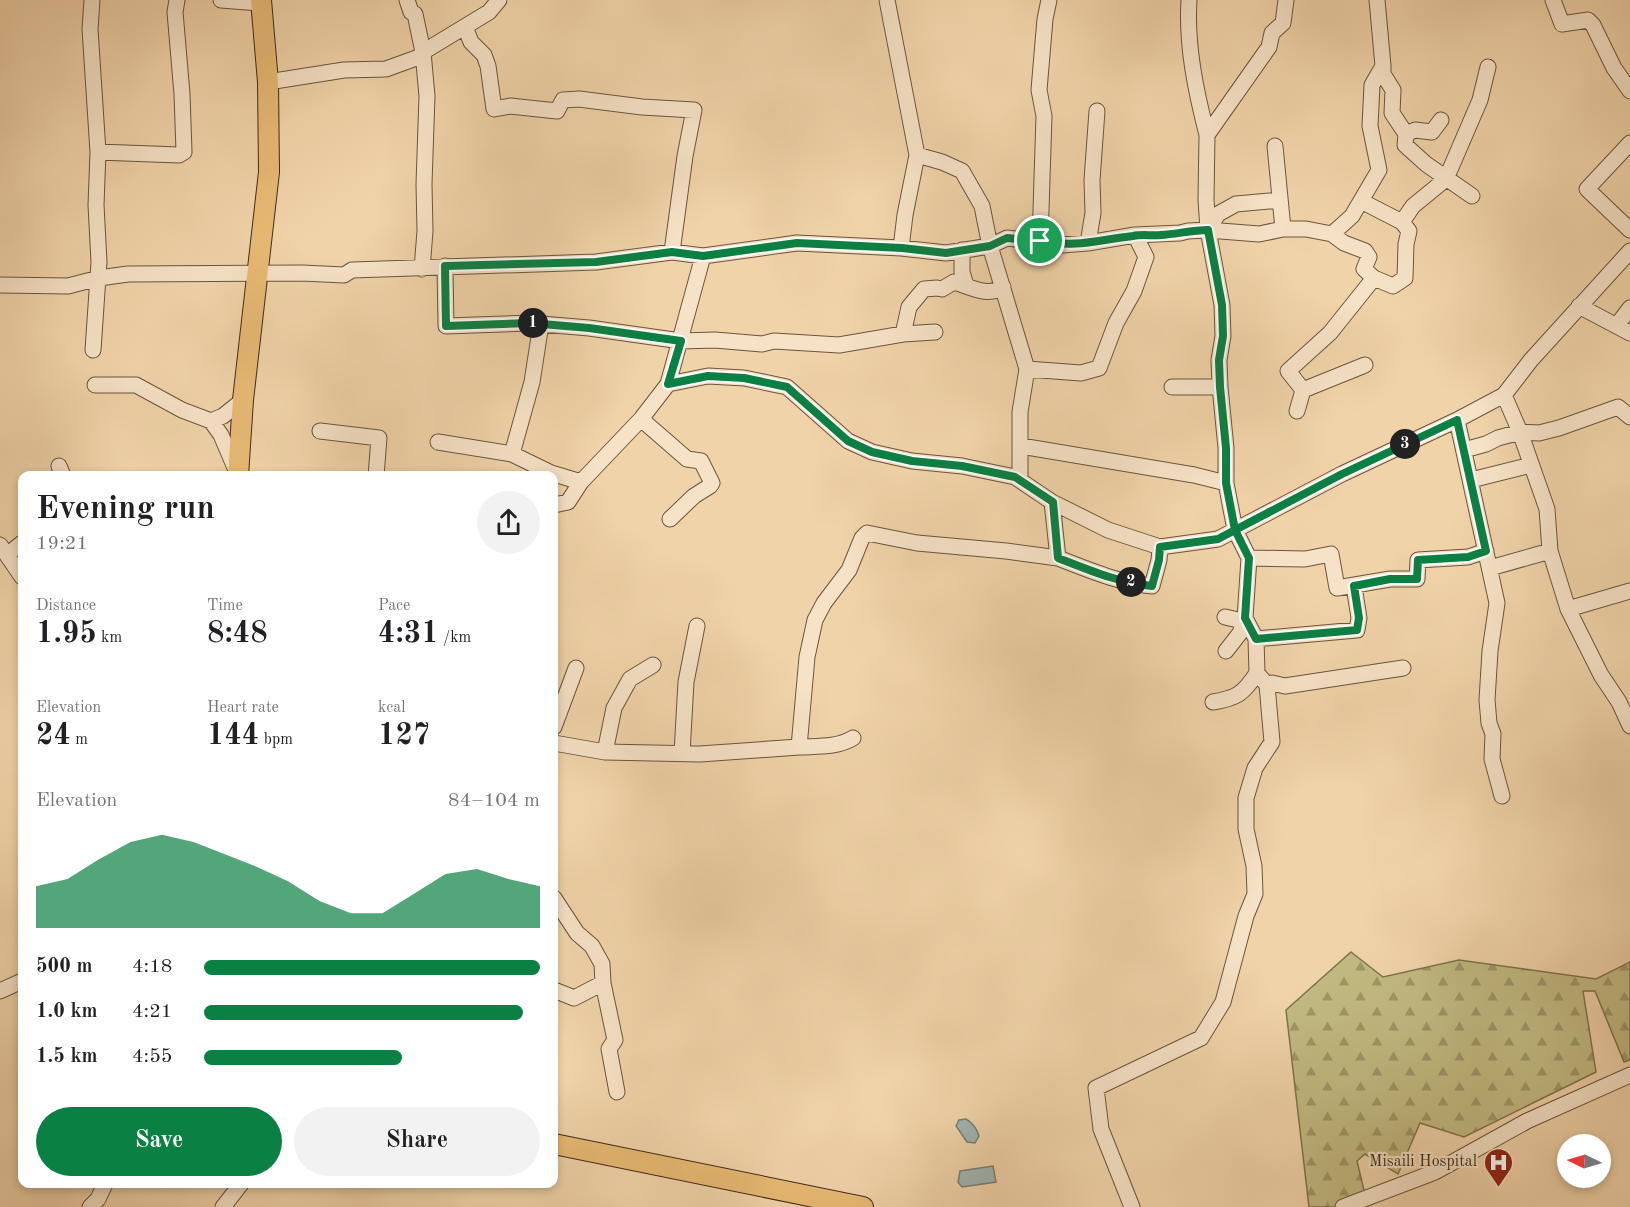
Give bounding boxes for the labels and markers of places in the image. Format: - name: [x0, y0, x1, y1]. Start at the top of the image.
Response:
- pin: [1014, 215, 1065, 266]
- pin: 1: [518, 308, 548, 338]
- pin: 3: [1390, 429, 1420, 459]
- pin: 2: [1116, 567, 1146, 597]
- hospital icon: Misaili Hospital: [1482, 1146, 1514, 1188]
- place label: Misaili Hospital: [1369, 1154, 1477, 1170]

